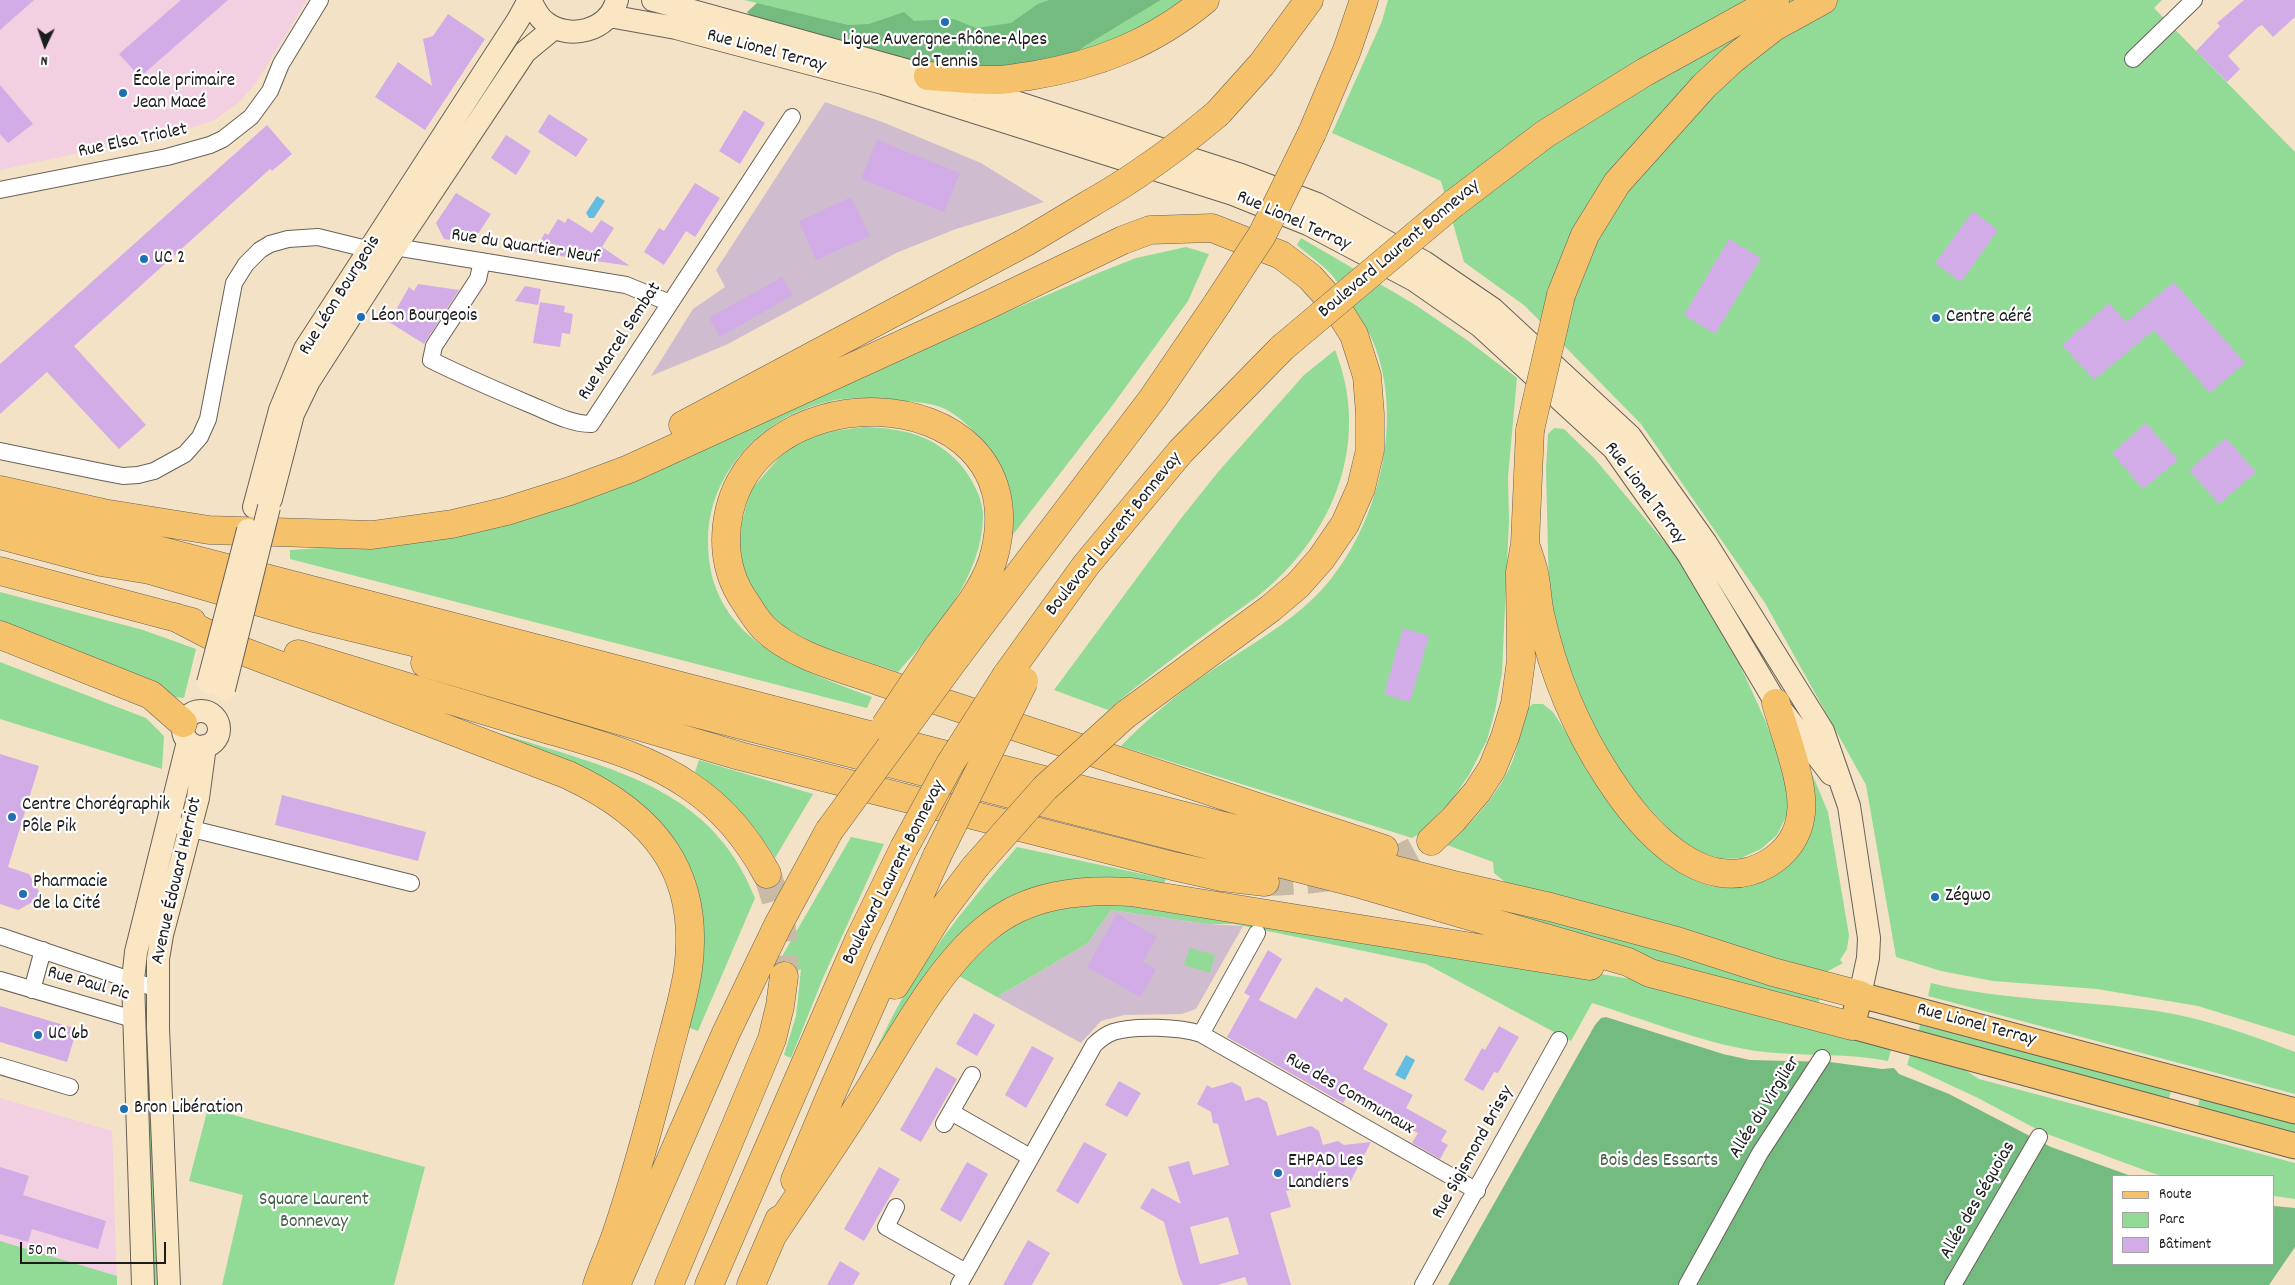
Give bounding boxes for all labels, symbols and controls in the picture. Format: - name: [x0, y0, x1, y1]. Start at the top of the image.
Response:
- marker: Ligue Auvergne-Rhône-Alpes de Tennis: [939, 16, 951, 28]
- north arrow: [20, 20, 70, 70]
- street label: Rue Lionel Terray: [704, 25, 828, 79]
- place label: Ligue Auvergne-Rhône-Alpes de Tennis: [843, 30, 1047, 74]
- text: N: [40, 50, 48, 70]
- place label: École primaire Jean Macé: [133, 71, 235, 115]
- marker: École primaire Jean Macé: [117, 87, 129, 99]
- street label: Rue Elsa Triolet: [76, 119, 190, 165]
- street label: Boulevard Laurent Bonnevay: [1315, 176, 1485, 324]
- street label: Rue Lionel Terray: [1232, 187, 1354, 257]
- street label: Rue du Quartier Neuf: [449, 225, 601, 271]
- street label: Rue Léon Bourgeois: [295, 232, 387, 360]
- place label: UC 2: [154, 248, 185, 270]
- marker: UC 2: [138, 253, 150, 265]
- street label: Rue Marcel Sembat: [574, 279, 668, 405]
- place label: Léon Bourgeois: [371, 306, 478, 328]
- place label: Centre aéré: [1946, 307, 2032, 329]
- marker: Léon Bourgeois: [355, 311, 367, 323]
- marker: Centre aéré: [1930, 312, 1942, 324]
- street label: Rue Lionel Terray: [1598, 438, 1690, 550]
- street label: Boulevard Laurent Bonnevay: [1042, 449, 1188, 621]
- street label: Boulevard Laurent Bonnevay: [839, 777, 951, 969]
- place label: Centre Chorégraphik Pôle Pik: [22, 795, 170, 839]
- street label: Avenue Édouard Herriot: [148, 795, 208, 967]
- marker: Centre Chorégraphik Pôle Pik: [6, 811, 18, 823]
- place label: Pharmacie de la Cité: [33, 872, 108, 916]
- place label: Zégwo: [1945, 886, 1991, 908]
- marker: Pharmacie de la Cité: [17, 888, 29, 900]
- marker: Zégwo: [1929, 891, 1941, 903]
- street label: Rue Paul Pic: [44, 962, 132, 1008]
- street label: Rue Lionel Terray: [1914, 999, 2038, 1053]
- place label: UC 6b: [48, 1024, 88, 1046]
- marker: UC 6b: [32, 1029, 44, 1041]
- street label: Rue des Communaux: [1281, 1049, 1417, 1141]
- street label: Allée du Virgilier: [1725, 1053, 1807, 1163]
- street label: Rue Sigismond Brissy: [1428, 1082, 1520, 1224]
- place label: Bron Libération: [134, 1098, 243, 1120]
- marker: Bron Libération: [118, 1103, 130, 1115]
- street label: Allée des Séquoias: [1936, 1138, 2022, 1264]
- place label: EHPAD Les Landiers: [1288, 1151, 1364, 1195]
- park label: Bois des Essarts: [1600, 1151, 1718, 1173]
- marker: EHPAD Les Landiers: [1272, 1167, 1284, 1179]
- legend: [2112, 1175, 2275, 1265]
- text: Route: [2159, 1184, 2192, 1206]
- park label: Square Laurent Bonnevay: [259, 1190, 369, 1234]
- text: Parc: [2159, 1209, 2184, 1231]
- scale bar: [22, 1232, 169, 1264]
- text: Bâtiment: [2159, 1234, 2211, 1256]
- text: 50 m: [28, 1240, 57, 1262]

